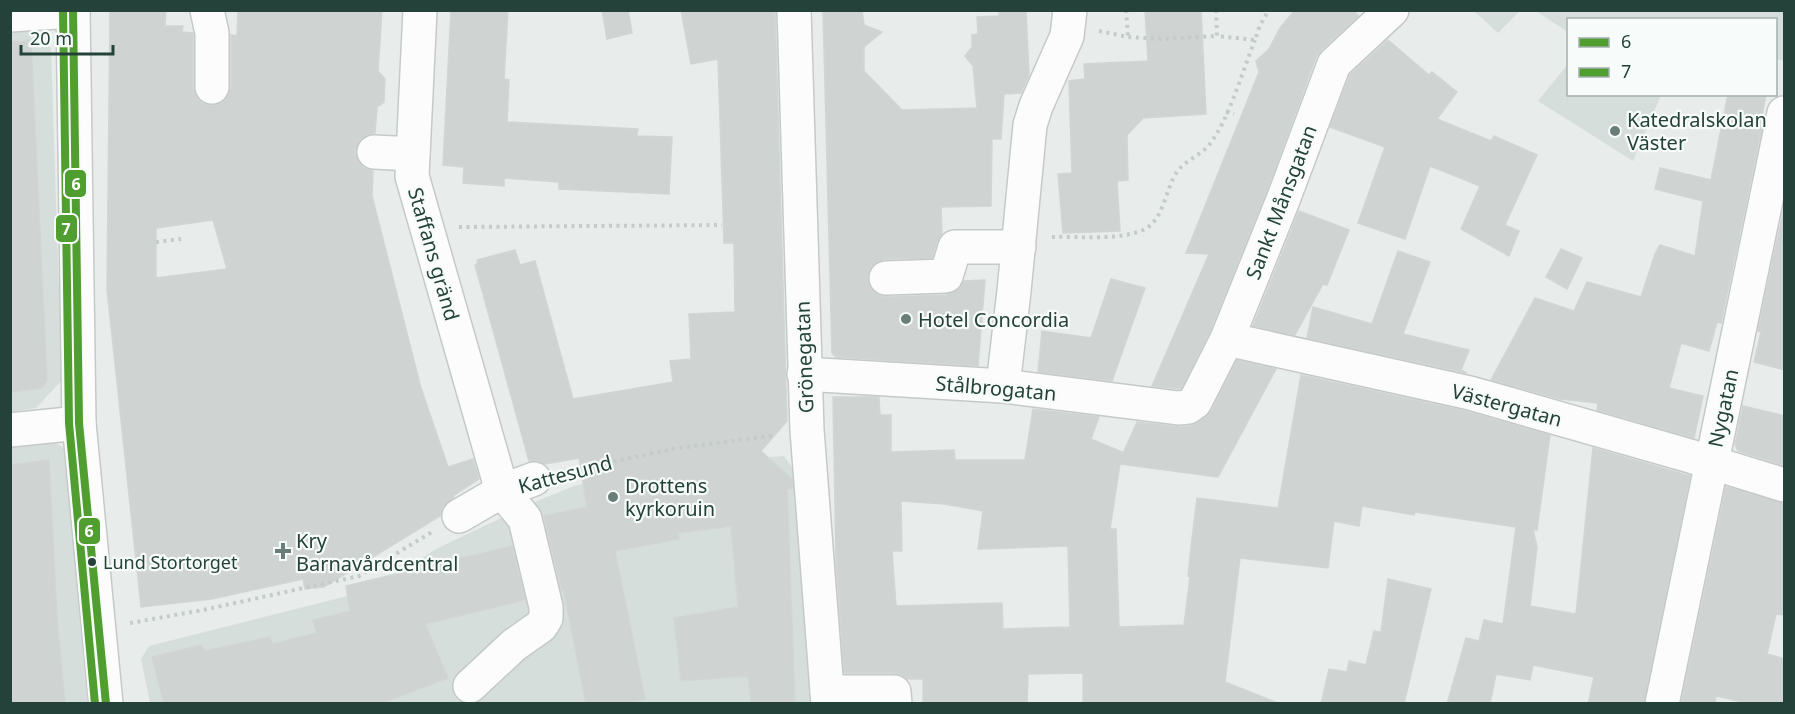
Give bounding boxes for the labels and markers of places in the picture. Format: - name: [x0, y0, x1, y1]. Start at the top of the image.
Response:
- place label: Katedralskolan Väster: [1627, 106, 1767, 156]
- marker: Katedralskolan Väster: [1608, 124, 1622, 138]
- place label: Hotel Concordia: [918, 306, 1069, 333]
- marker: Hotel Concordia: [899, 312, 913, 326]
- place label: Drottens kyrkoruin: [625, 472, 715, 522]
- marker: Drottens kyrkoruin: [606, 490, 620, 504]
- place label: Kry Barnavårdcentral: [296, 527, 458, 577]
- marker: Kry Barnavårdcentral: [274, 542, 292, 560]
- place label: Lund Stortorget: [103, 550, 238, 574]
- marker: Lund Stortorget: [86, 556, 98, 568]

